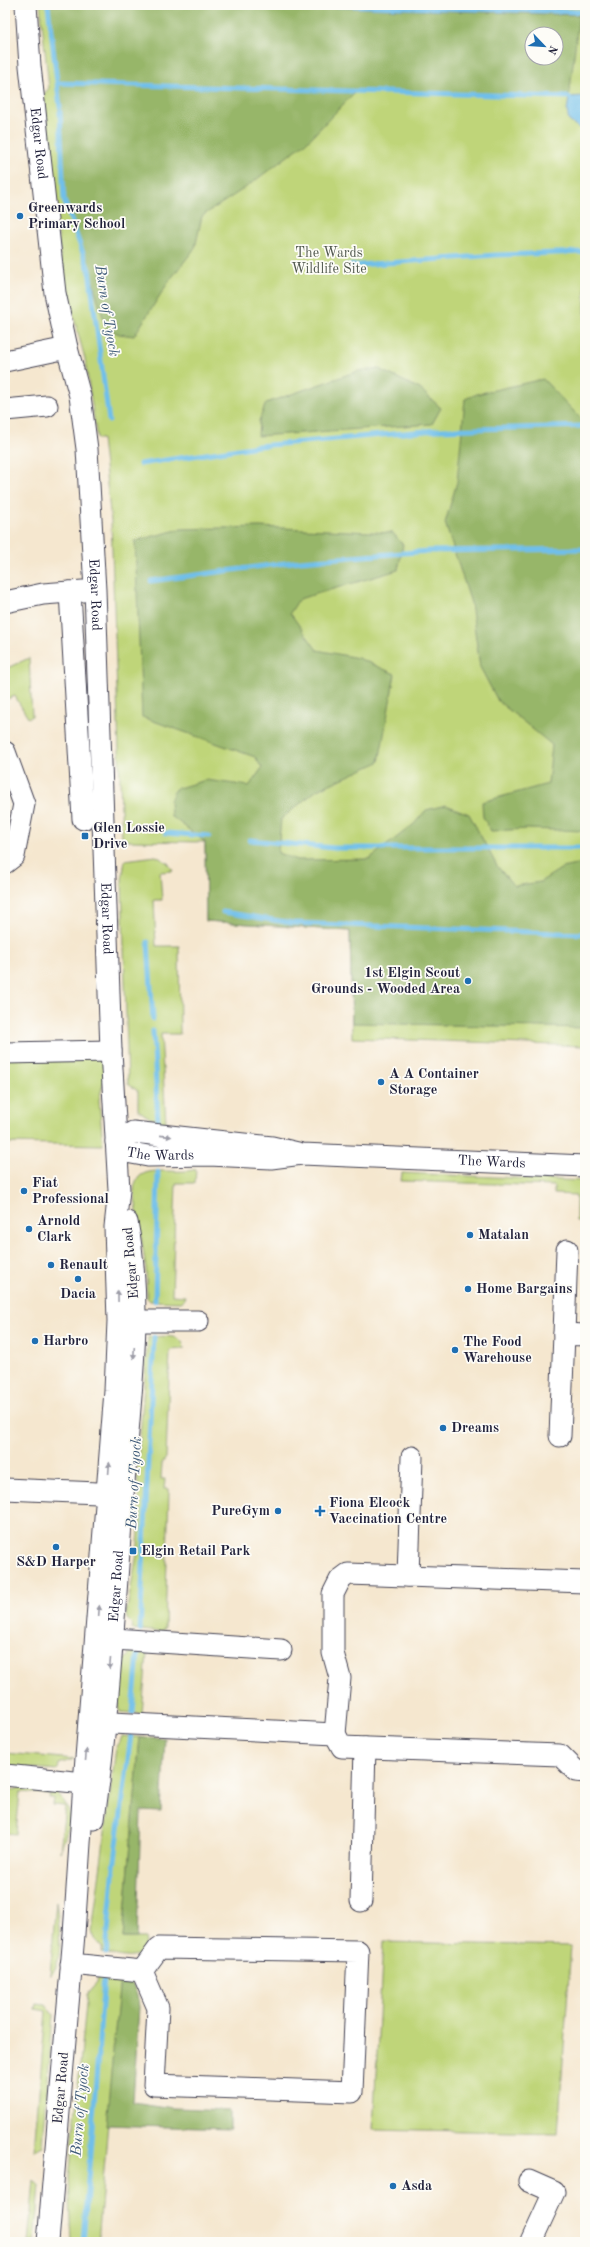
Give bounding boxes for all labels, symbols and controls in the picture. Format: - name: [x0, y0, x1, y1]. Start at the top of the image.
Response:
- north arrow: [524, 26, 564, 66]
- text: N: [545, 43, 558, 56]
- street label: Edgar Road: [28, 107, 49, 180]
- place label: Greenwards Primary School: [28, 201, 125, 231]
- marker: Greenwards Primary School: [15, 211, 25, 221]
- park label: The Wards Wildlife Site: [291, 246, 367, 276]
- water label: Burn of Tyock: [91, 263, 121, 358]
- street label: Edgar Road: [86, 558, 103, 631]
- place label: Glen Lossie Drive: [93, 821, 165, 851]
- marker: Glen Lossie Drive: [80, 831, 90, 841]
- street label: Edgar Road: [98, 882, 115, 955]
- place label: 1st Elgin Scout Grounds - Wooded Area: [311, 966, 460, 996]
- marker: 1st Elgin Scout Grounds - Wooded Area: [463, 976, 473, 986]
- place label: A A Container Storage: [389, 1067, 479, 1097]
- marker: A A Container Storage: [376, 1077, 386, 1087]
- one-way arrow: [160, 1133, 172, 1139]
- street label: The Wards: [125, 1145, 194, 1163]
- street label: The Wards: [457, 1154, 526, 1170]
- place label: Fiat Professional: [32, 1176, 109, 1206]
- marker: Fiat Professional: [19, 1186, 29, 1196]
- place label: Arnold Clark: [37, 1214, 81, 1244]
- marker: Arnold Clark: [24, 1224, 34, 1234]
- street label: Edgar Road: [121, 1226, 141, 1300]
- place label: Matalan: [478, 1228, 529, 1242]
- marker: Matalan: [465, 1230, 475, 1240]
- place label: Renault: [59, 1258, 108, 1272]
- marker: Renault: [46, 1260, 56, 1270]
- marker: Dacia: [73, 1274, 83, 1284]
- place label: Home Bargains: [476, 1282, 572, 1296]
- marker: Home Bargains: [463, 1284, 473, 1294]
- place label: Dacia: [60, 1287, 96, 1301]
- one-way arrow: [114, 1290, 121, 1302]
- place label: Harbro: [43, 1334, 88, 1348]
- place label: The Food Warehouse: [463, 1335, 532, 1365]
- marker: Harbro: [30, 1336, 40, 1346]
- marker: The Food Warehouse: [450, 1345, 460, 1355]
- one-way arrow: [130, 1347, 137, 1359]
- place label: Dreams: [451, 1421, 499, 1435]
- marker: Dreams: [438, 1423, 448, 1433]
- water label: Burn of Tyock: [125, 1436, 145, 1531]
- one-way arrow: [105, 1462, 112, 1474]
- place label: Fiona Elcock Vaccination Centre: [329, 1496, 447, 1526]
- place label: PureGym: [211, 1504, 270, 1518]
- marker: Fiona Elcock Vaccination Centre: [314, 1505, 326, 1517]
- marker: PureGym: [273, 1506, 283, 1516]
- marker: S&D Harper: [51, 1542, 61, 1552]
- place label: Elgin Retail Park: [141, 1544, 250, 1558]
- marker: Elgin Retail Park: [128, 1546, 138, 1556]
- street label: Edgar Road: [107, 1550, 126, 1623]
- place label: S&D Harper: [16, 1555, 96, 1569]
- one-way arrow: [95, 1605, 102, 1618]
- one-way arrow: [107, 1658, 114, 1670]
- one-way arrow: [83, 1749, 90, 1761]
- street label: Edgar Road: [51, 2051, 71, 2125]
- water label: Burn of Tyock: [69, 2063, 93, 2158]
- place label: Asda: [401, 2179, 432, 2193]
- marker: Asda: [388, 2181, 398, 2191]

